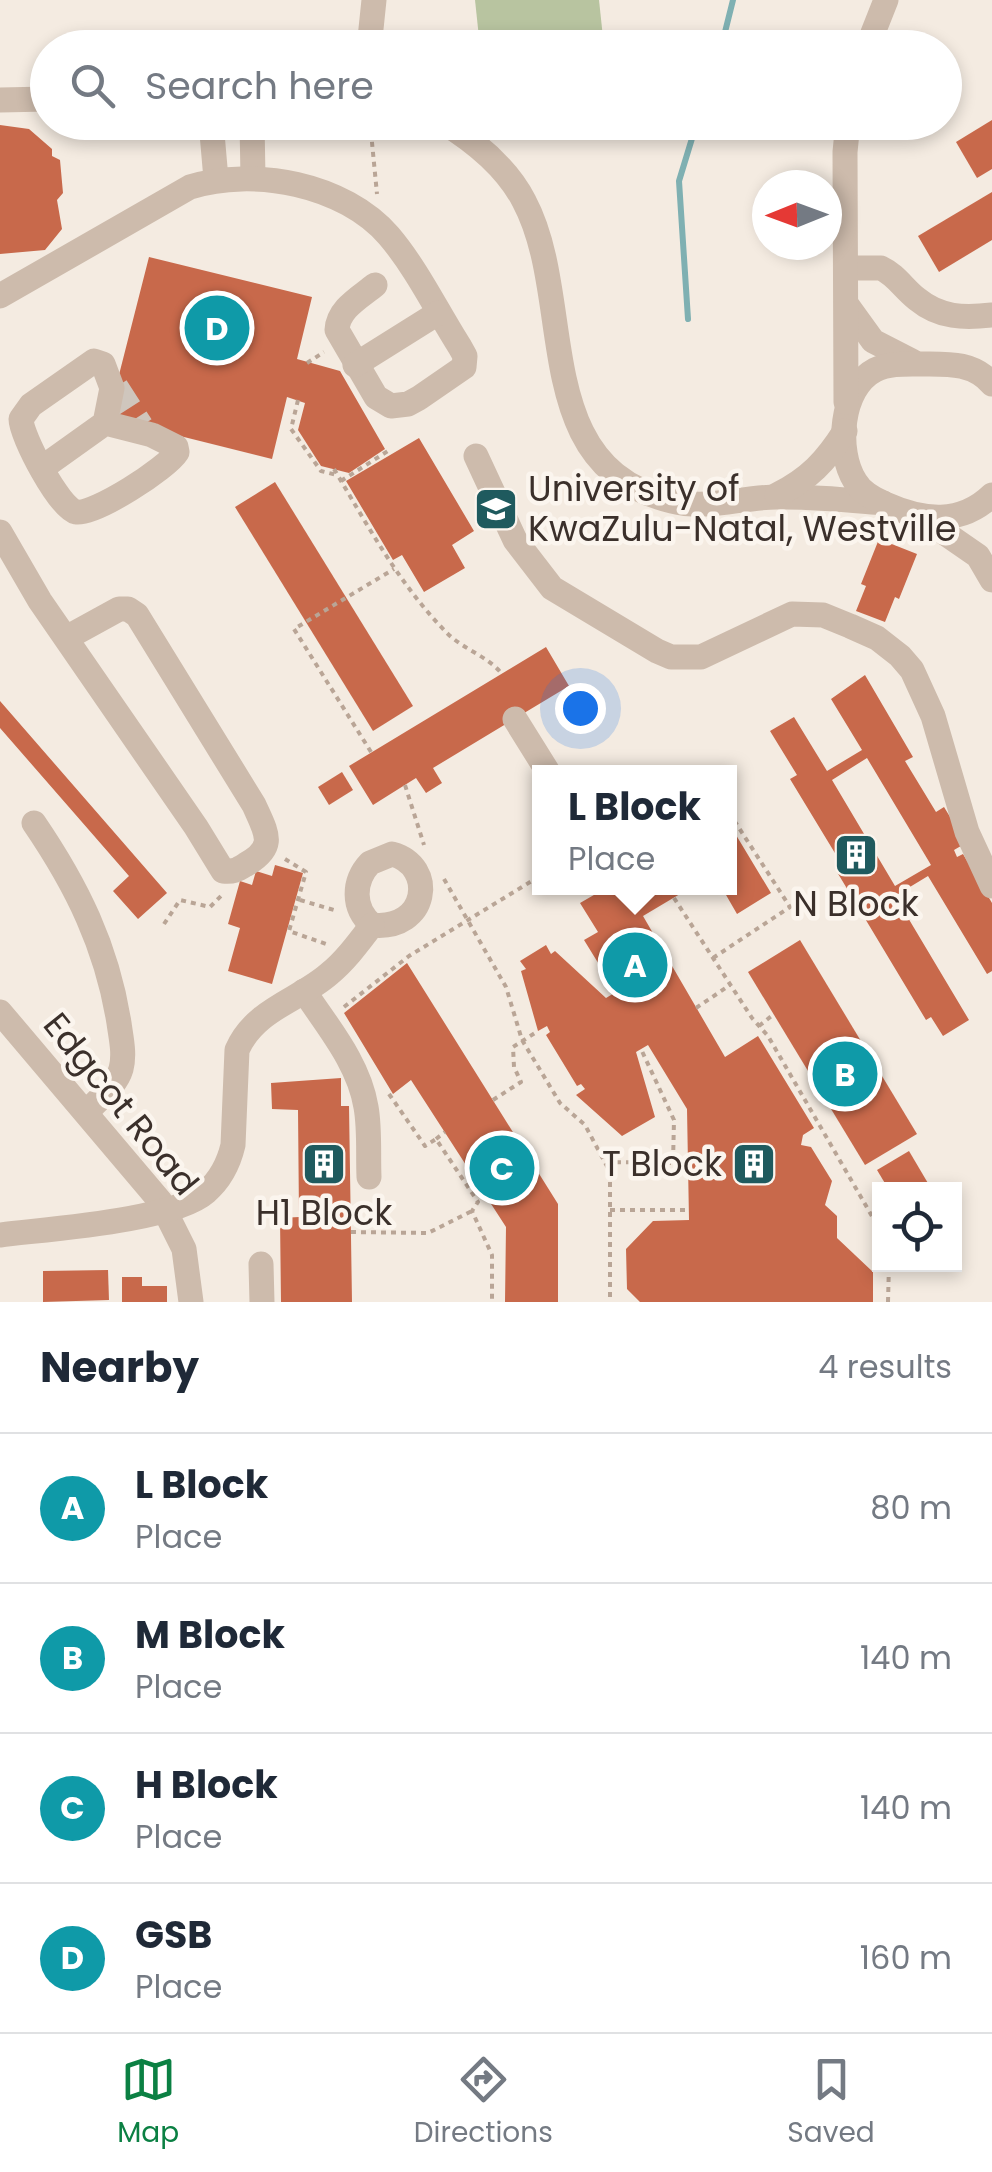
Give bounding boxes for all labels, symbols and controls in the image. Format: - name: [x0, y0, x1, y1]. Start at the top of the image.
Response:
- search box: [30, 30, 962, 140]
- icon: search: [65, 58, 120, 113]
- text: Search here: [145, 59, 374, 112]
- north arrow: [752, 170, 842, 260]
- pin: D: [184, 290, 250, 366]
- place label: University of KwaZulu-Natal, Westville: [528, 464, 957, 553]
- school or university icon: University of KwaZulu-Natal, Westville: [473, 486, 519, 532]
- your location: [555, 683, 606, 734]
- popup: [532, 765, 737, 895]
- text: L Block: [568, 780, 701, 833]
- building icon: N Block: [833, 832, 879, 878]
- text: Place: [568, 836, 655, 881]
- place label: N Block: [793, 879, 919, 928]
- pin: A: [602, 928, 668, 1002]
- street label: Edgcot Road: [32, 1002, 210, 1205]
- pin: B: [812, 1036, 878, 1112]
- pin: C: [470, 1130, 534, 1206]
- place label: T Block: [602, 1139, 722, 1188]
- building icon: H1 Block: [301, 1141, 347, 1187]
- building icon: T Block: [731, 1141, 777, 1187]
- map controls: [872, 1182, 962, 1272]
- button: locate: [872, 1182, 962, 1272]
- place label: H1 Block: [256, 1188, 392, 1237]
- text: Nearby: [40, 1338, 199, 1397]
- text: 4 results: [818, 1344, 952, 1389]
- text: L Block: [135, 1458, 268, 1511]
- text: A: [61, 1485, 84, 1530]
- text: 80 m: [870, 1485, 952, 1530]
- text: Place: [135, 1514, 222, 1559]
- text: M Block: [135, 1608, 285, 1661]
- text: B: [62, 1635, 83, 1680]
- text: 140 m: [860, 1635, 952, 1680]
- text: Place: [135, 1664, 222, 1709]
- text: H Block: [135, 1758, 278, 1811]
- text: C: [60, 1785, 85, 1830]
- text: 140 m: [860, 1785, 952, 1830]
- text: Place: [135, 1814, 222, 1859]
- text: GSB: [135, 1908, 212, 1961]
- text: D: [61, 1935, 84, 1980]
- text: 160 m: [860, 1935, 952, 1980]
- text: Place: [135, 1964, 222, 2009]
- tab: Map: [117, 2052, 179, 2154]
- tab: Directions: [414, 2052, 553, 2154]
- tab: Saved: [787, 2052, 875, 2154]

